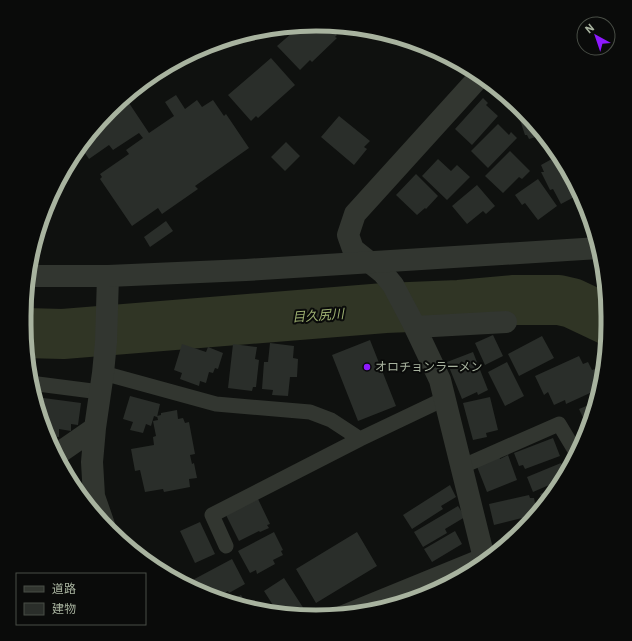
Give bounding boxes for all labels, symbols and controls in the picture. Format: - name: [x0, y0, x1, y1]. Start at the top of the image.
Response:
- north arrow: [576, 16, 616, 56]
- text: N: [582, 20, 597, 36]
- water label: 目久尻川: [291, 305, 347, 326]
- place label: オロチョンラーメン: [375, 359, 483, 374]
- marker: オロチョンラーメン: [362, 362, 372, 372]
- legend: [16, 573, 146, 625]
- text: 道路: [52, 581, 76, 596]
- text: 建物: [52, 601, 76, 616]

